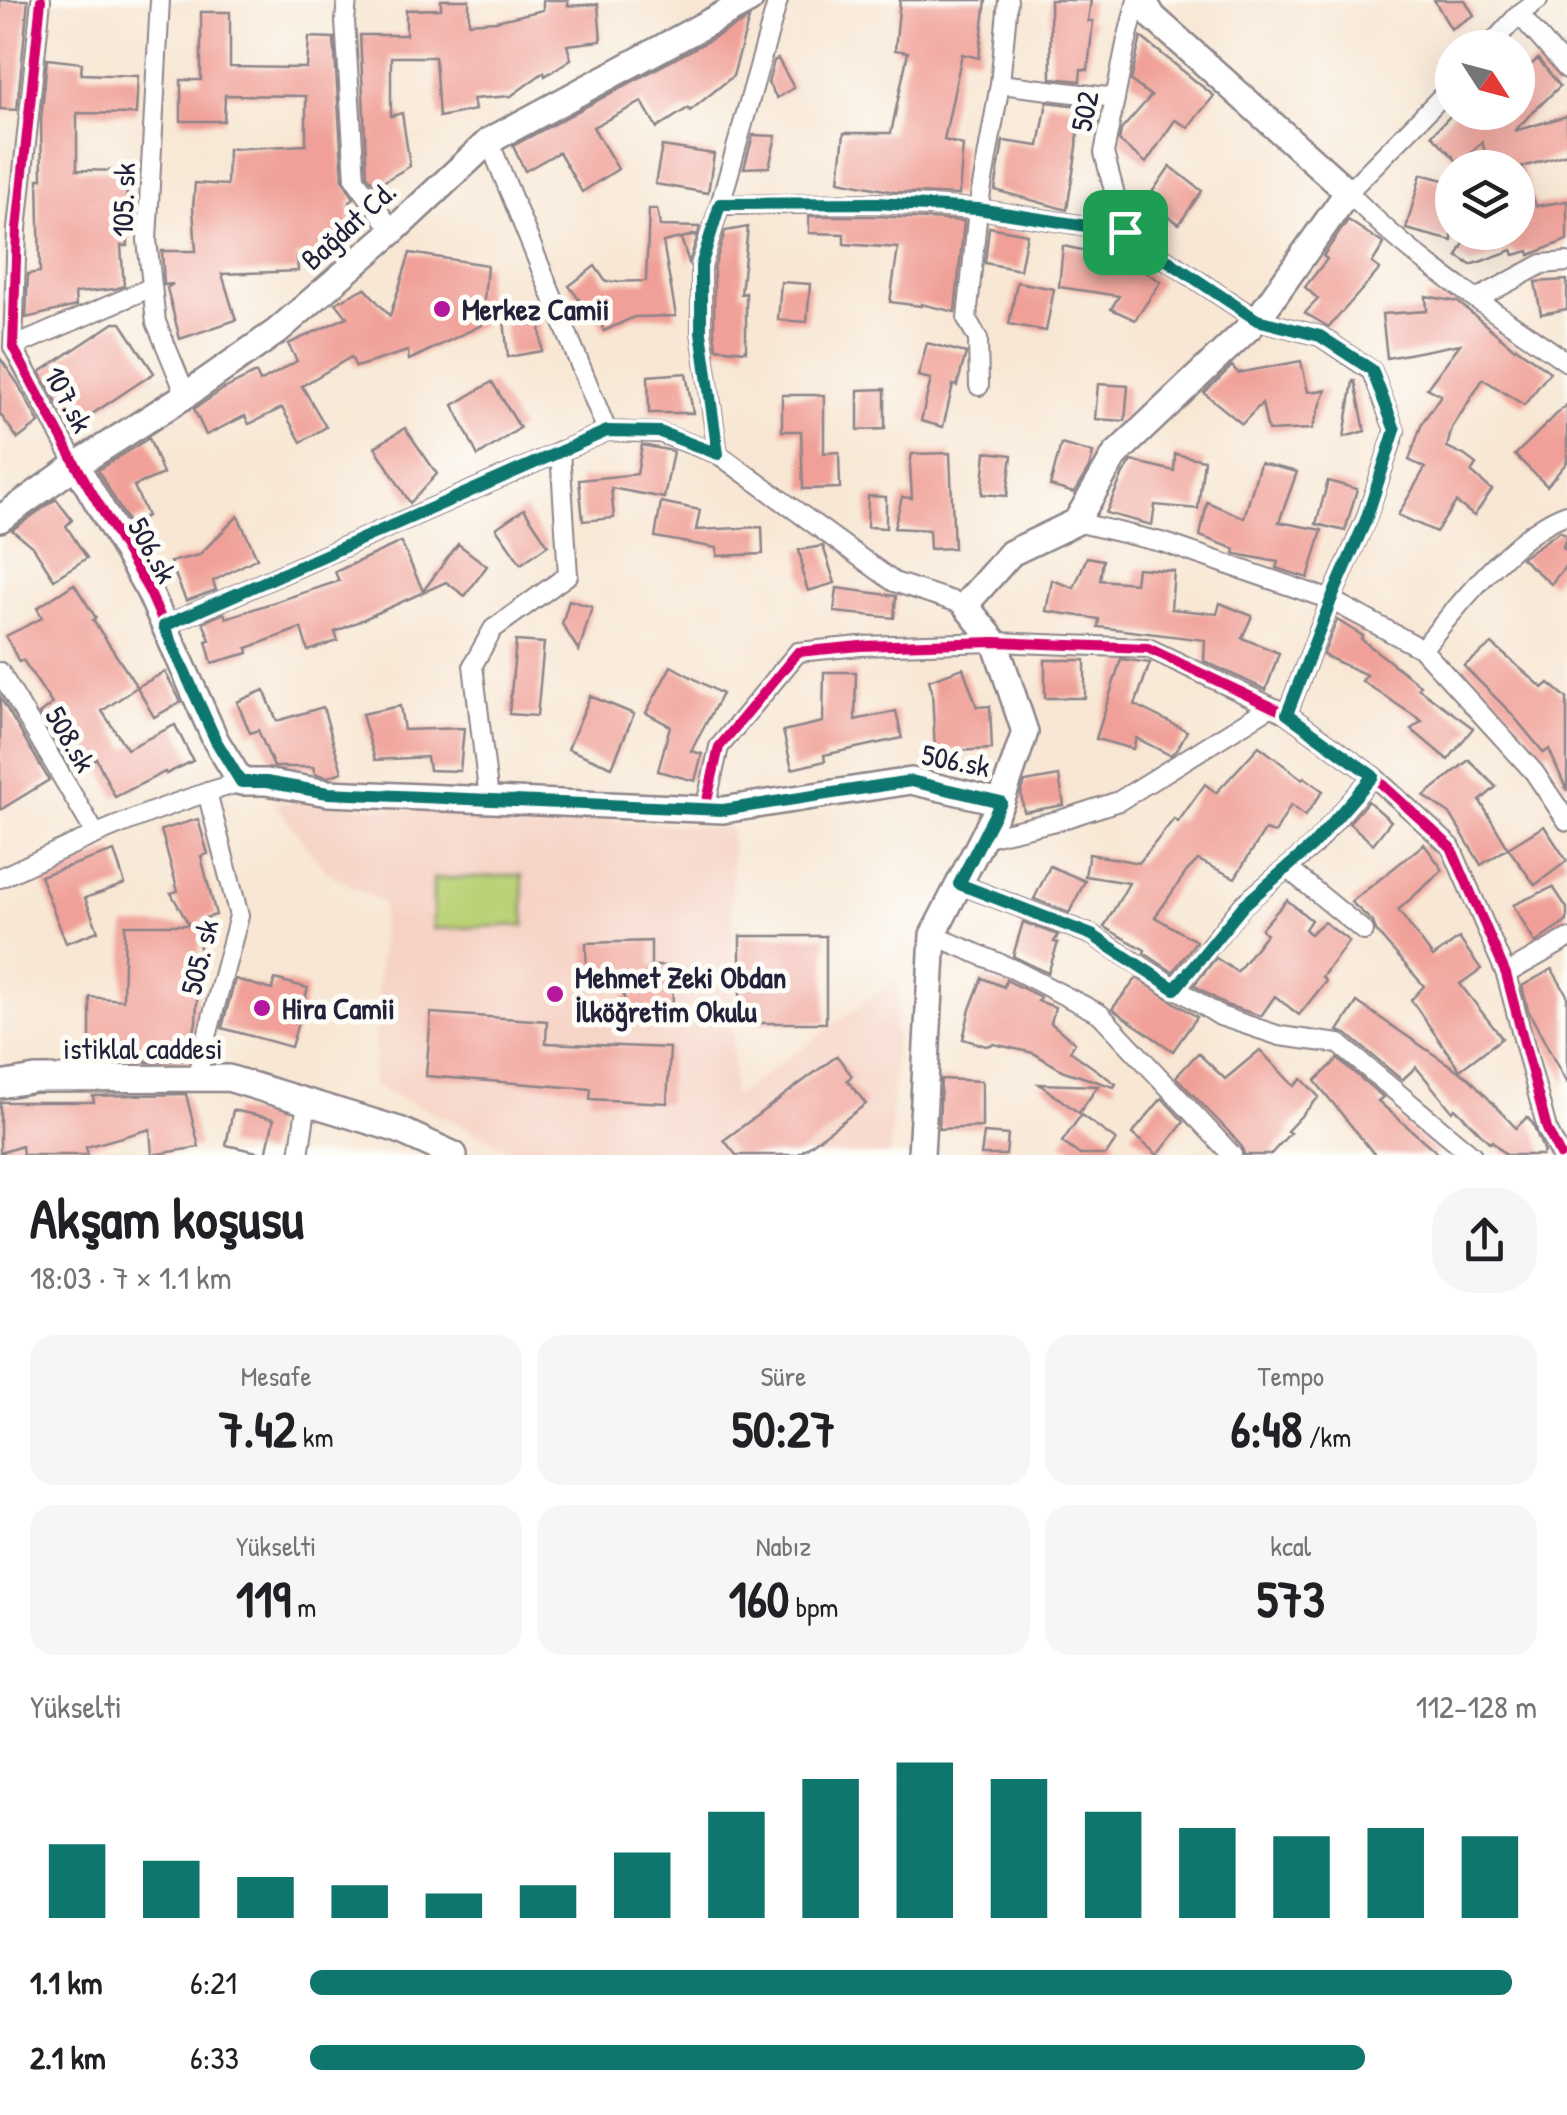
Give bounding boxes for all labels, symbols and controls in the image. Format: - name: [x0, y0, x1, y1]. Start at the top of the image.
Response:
- north arrow: [1435, 30, 1535, 130]
- map controls: [1435, 30, 1535, 250]
- street label: 502: [1061, 87, 1107, 135]
- button: layers: [1435, 150, 1535, 250]
- street label: 105. sk: [102, 162, 144, 238]
- street label: Bağdat Cd.: [292, 171, 404, 279]
- pin: [1083, 190, 1168, 275]
- icon: arrive: [1098, 205, 1153, 260]
- place label: Merkez Camii: [462, 289, 610, 329]
- marker: Merkez Camii: [431, 298, 453, 320]
- street label: 107.sk: [35, 359, 103, 439]
- street label: 506.sk: [119, 510, 187, 590]
- street label: 508.sk: [36, 699, 106, 779]
- street label: 506.sk: [919, 734, 993, 786]
- street label: 505. sk: [170, 915, 228, 999]
- place label: Mehmet Zeki Obdan İlköğretim Okulu: [575, 957, 786, 1032]
- marker: Mehmet Zeki Obdan İlköğretim Okulu: [544, 983, 566, 1005]
- place label: Hira Camii: [282, 988, 395, 1028]
- marker: Hira Camii: [251, 997, 273, 1019]
- street label: istiklal caddesi: [63, 1028, 223, 1068]
- text: Akşam koşusu: [30, 1181, 304, 1255]
- button: share: [1432, 1188, 1537, 1293]
- text: 18:03 · 7 × 1.1 km: [30, 1256, 231, 1299]
- text: Mesafe: [241, 1357, 312, 1395]
- text: Süre: [761, 1357, 806, 1395]
- text: Tempo: [1258, 1357, 1324, 1395]
- text: 7.42: [219, 1395, 296, 1463]
- text: 50:27: [732, 1395, 835, 1463]
- text: 6:48: [1230, 1395, 1302, 1463]
- text: km: [296, 1418, 334, 1456]
- text: /km: [1302, 1418, 1351, 1456]
- text: Yükselti: [236, 1527, 316, 1565]
- text: Nabız: [756, 1527, 811, 1565]
- text: kcal: [1270, 1527, 1311, 1565]
- text: 119: [236, 1565, 291, 1633]
- text: 160: [729, 1565, 789, 1633]
- text: 573: [1257, 1565, 1325, 1633]
- text: m: [291, 1588, 316, 1626]
- text: bpm: [789, 1588, 838, 1626]
- text: Yükselti: [30, 1685, 122, 1728]
- text: 112–128 m: [1416, 1685, 1537, 1728]
- text: 1.1 km: [30, 1961, 102, 2004]
- text: 6:21: [190, 1961, 237, 2004]
- text: 2.1 km: [30, 2036, 106, 2079]
- text: 6:33: [190, 2036, 239, 2079]

